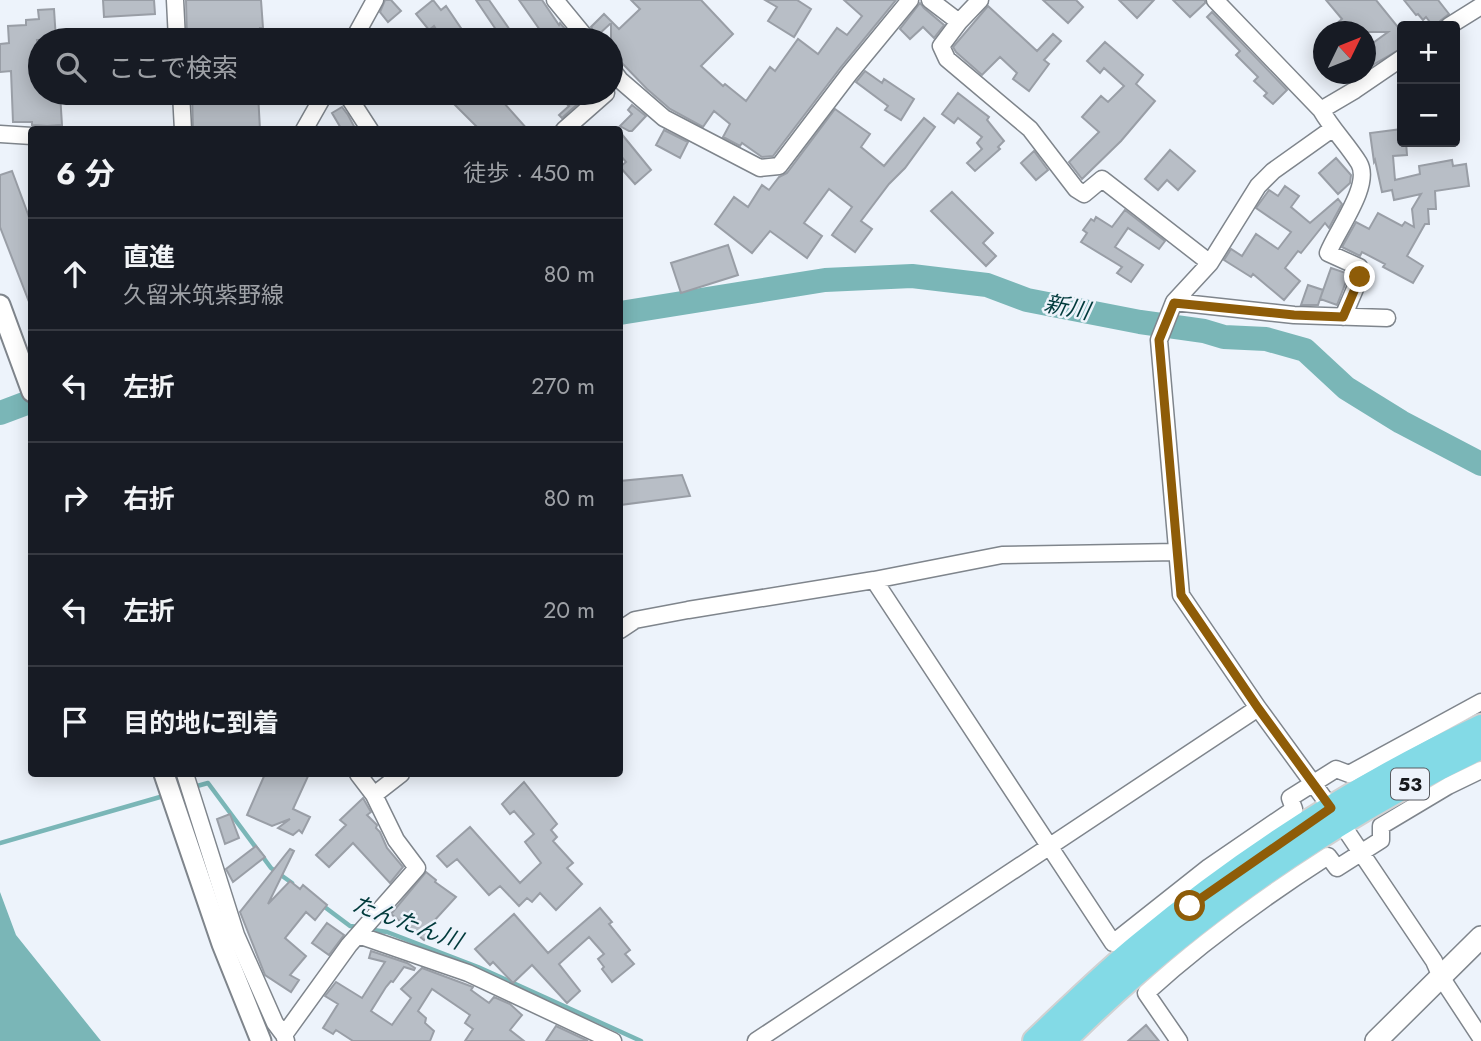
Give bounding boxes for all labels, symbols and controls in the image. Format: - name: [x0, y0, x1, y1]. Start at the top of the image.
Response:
- north arrow: [1313, 21, 1376, 84]
- map controls: [1397, 21, 1460, 147]
- button: +: [1397, 21, 1460, 84]
- search box: [28, 28, 623, 105]
- icon: search: [52, 48, 90, 86]
- text: ここで検索: [108, 49, 238, 87]
- button: −: [1397, 84, 1460, 147]
- text: 6 分: [56, 152, 115, 195]
- text: 徒歩 · 450 m: [463, 156, 595, 190]
- text: 直進: [123, 238, 175, 276]
- icon: ahead: [56, 255, 94, 293]
- text: 80 m: [544, 257, 595, 291]
- route end: [1344, 261, 1375, 292]
- text: 久留米筑紫野線: [123, 278, 284, 312]
- water label: 新川: [1041, 286, 1096, 329]
- icon: left: [56, 367, 94, 405]
- text: 左折: [123, 368, 175, 406]
- text: 270 m: [531, 369, 595, 403]
- icon: right: [56, 479, 94, 517]
- text: 右折: [123, 480, 175, 518]
- text: 80 m: [544, 481, 595, 515]
- icon: left: [56, 591, 94, 629]
- text: 左折: [123, 592, 175, 630]
- text: 20 m: [543, 593, 595, 627]
- icon: arrive: [56, 703, 94, 741]
- text: 目的地に到着: [123, 704, 279, 742]
- road number: 53: [1391, 768, 1429, 800]
- water label: たんたん川: [347, 886, 470, 959]
- route start: [1174, 890, 1205, 921]

